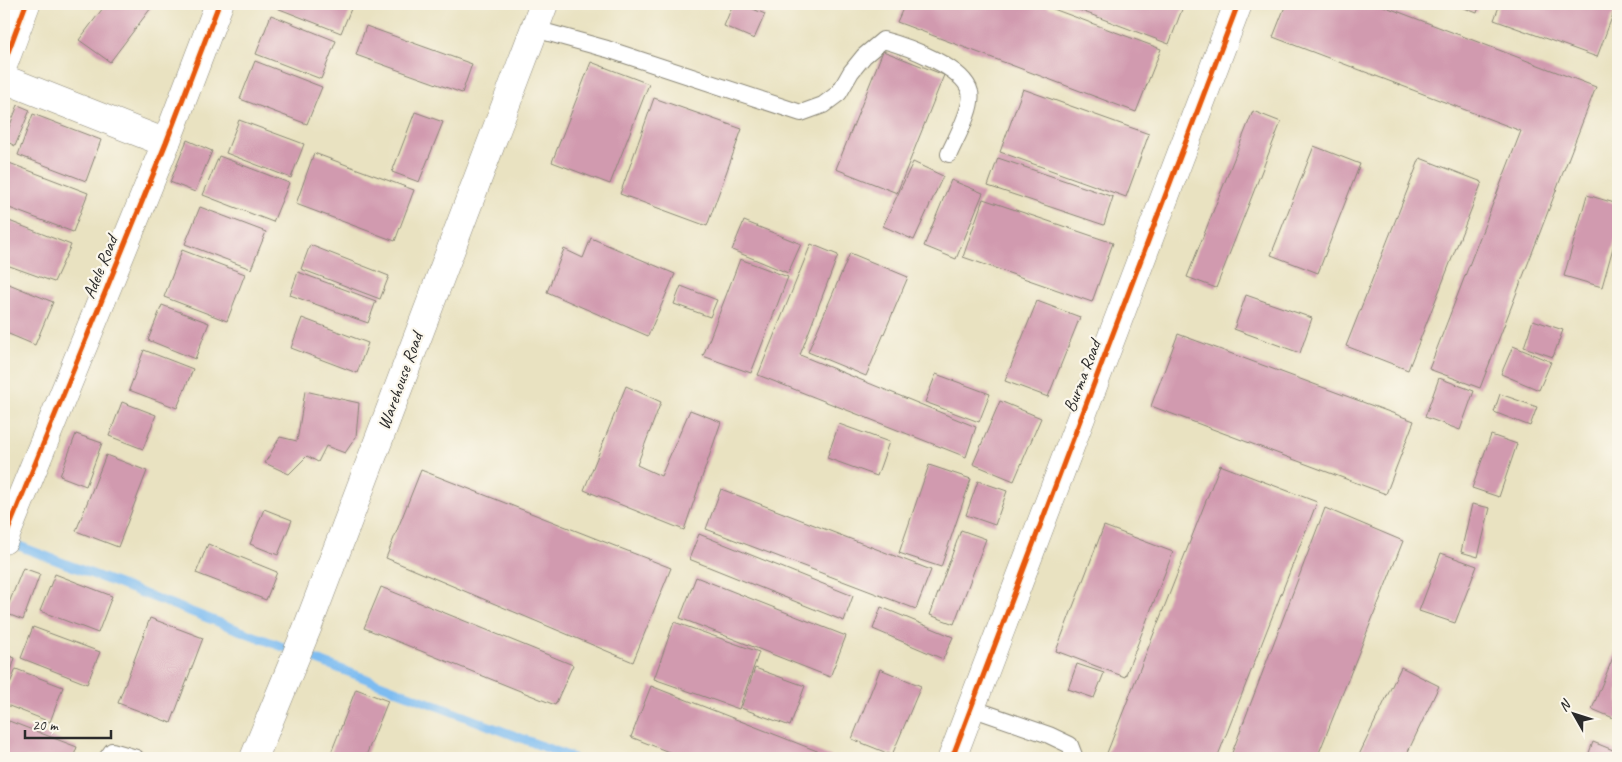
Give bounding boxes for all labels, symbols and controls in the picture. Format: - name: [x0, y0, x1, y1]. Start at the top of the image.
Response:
- street label: Adele Road: [77, 230, 124, 302]
- street label: Warehouse Road: [372, 327, 429, 432]
- street label: Burma Road: [1058, 334, 1107, 415]
- north arrow: [1550, 690, 1600, 740]
- text: N: [1555, 696, 1575, 715]
- scale bar: [25, 707, 111, 739]
- text: 20 m: [32, 716, 59, 735]

